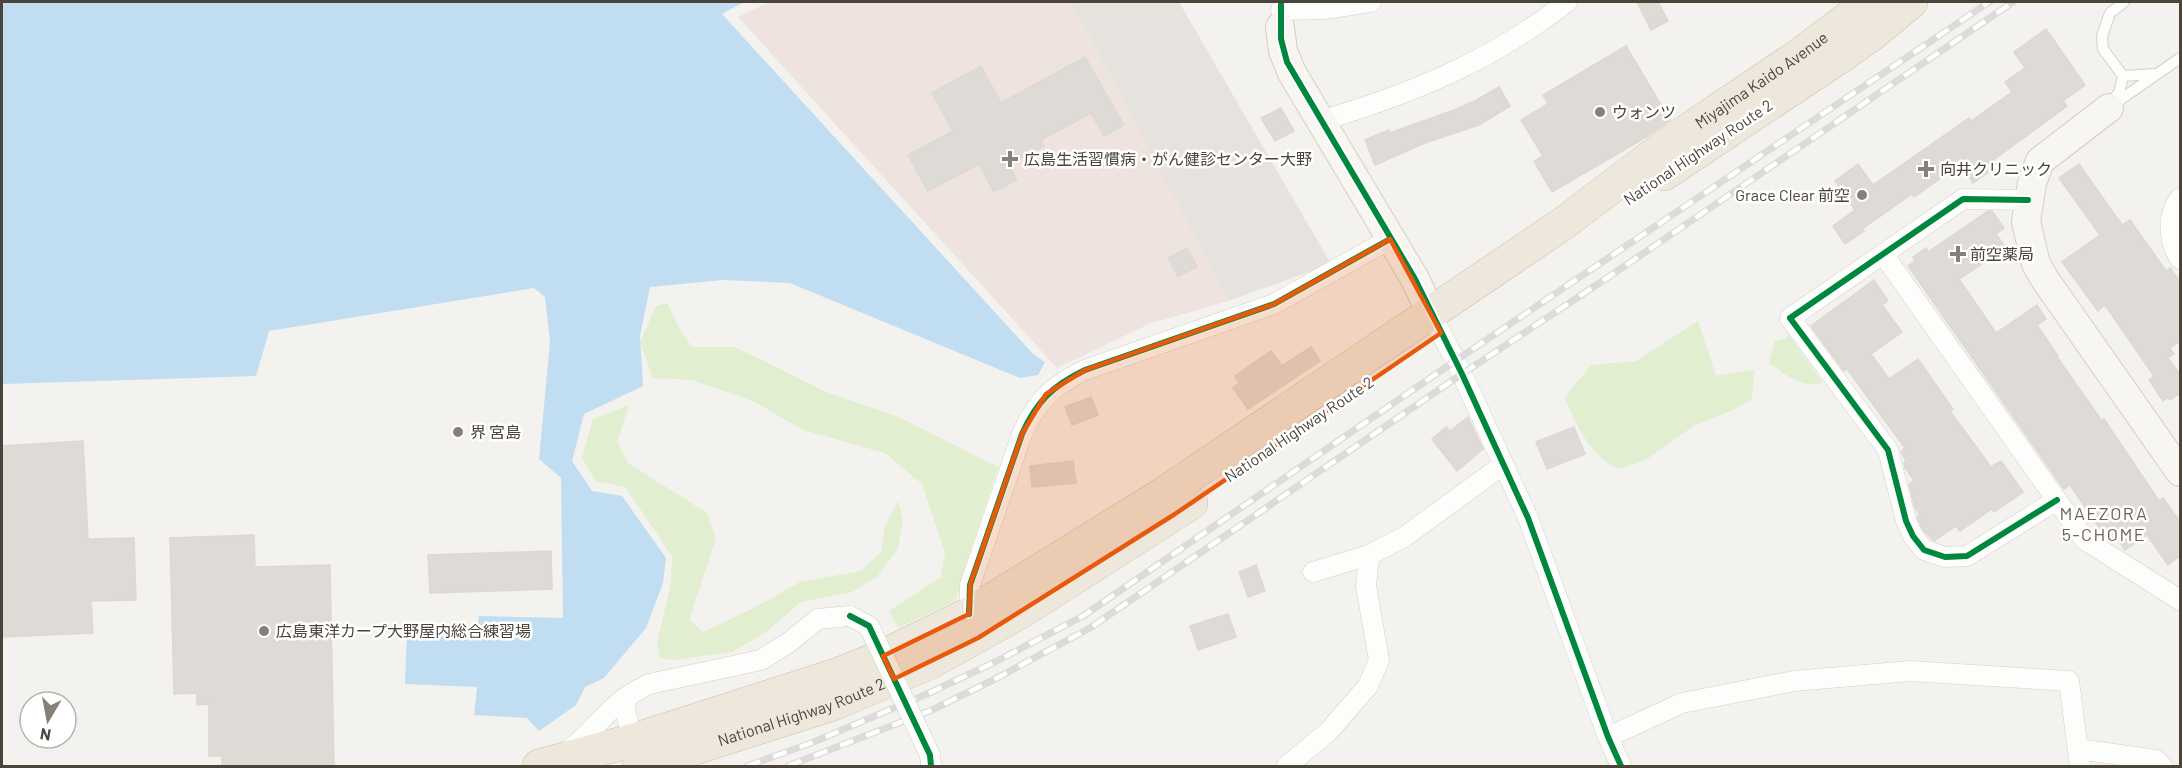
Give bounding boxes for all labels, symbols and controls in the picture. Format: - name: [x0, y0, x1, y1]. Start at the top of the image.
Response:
- street label: Miyajima Kaido Avenue: [1691, 27, 1831, 132]
- street label: National Highway Route 2: [1620, 95, 1776, 209]
- place label: ウォンツ: [1612, 102, 1676, 121]
- marker: ウォンツ: [1593, 105, 1607, 119]
- place label: 広島生活習慣病・がん健診センター大野: [1024, 149, 1312, 168]
- marker: 広島生活習慣病・がん健診センター大野: [1001, 150, 1019, 168]
- place label: 向井クリニック: [1940, 159, 2052, 178]
- marker: 向井クリニック: [1917, 160, 1935, 178]
- place label: Grace Clear 前空: [1735, 185, 1850, 204]
- marker: Grace Clear 前空: [1855, 188, 1869, 202]
- place label: 前空薬局: [1970, 244, 2034, 263]
- marker: 前空薬局: [1951, 247, 1965, 261]
- street label: National Highway Route 2: [1221, 372, 1377, 486]
- place label: 界 宮島: [470, 422, 521, 441]
- marker: 界 宮島: [451, 425, 465, 439]
- district label: MAEZORA 5-CHOME: [2060, 502, 2148, 545]
- place label: 広島東洋カープ大野屋内総合練習場: [276, 621, 531, 640]
- marker: 広島東洋カープ大野屋内総合練習場: [257, 624, 271, 638]
- street label: National Highway Route 2: [715, 673, 887, 749]
- north arrow: [18, 690, 78, 750]
- text: N: [38, 725, 52, 746]

